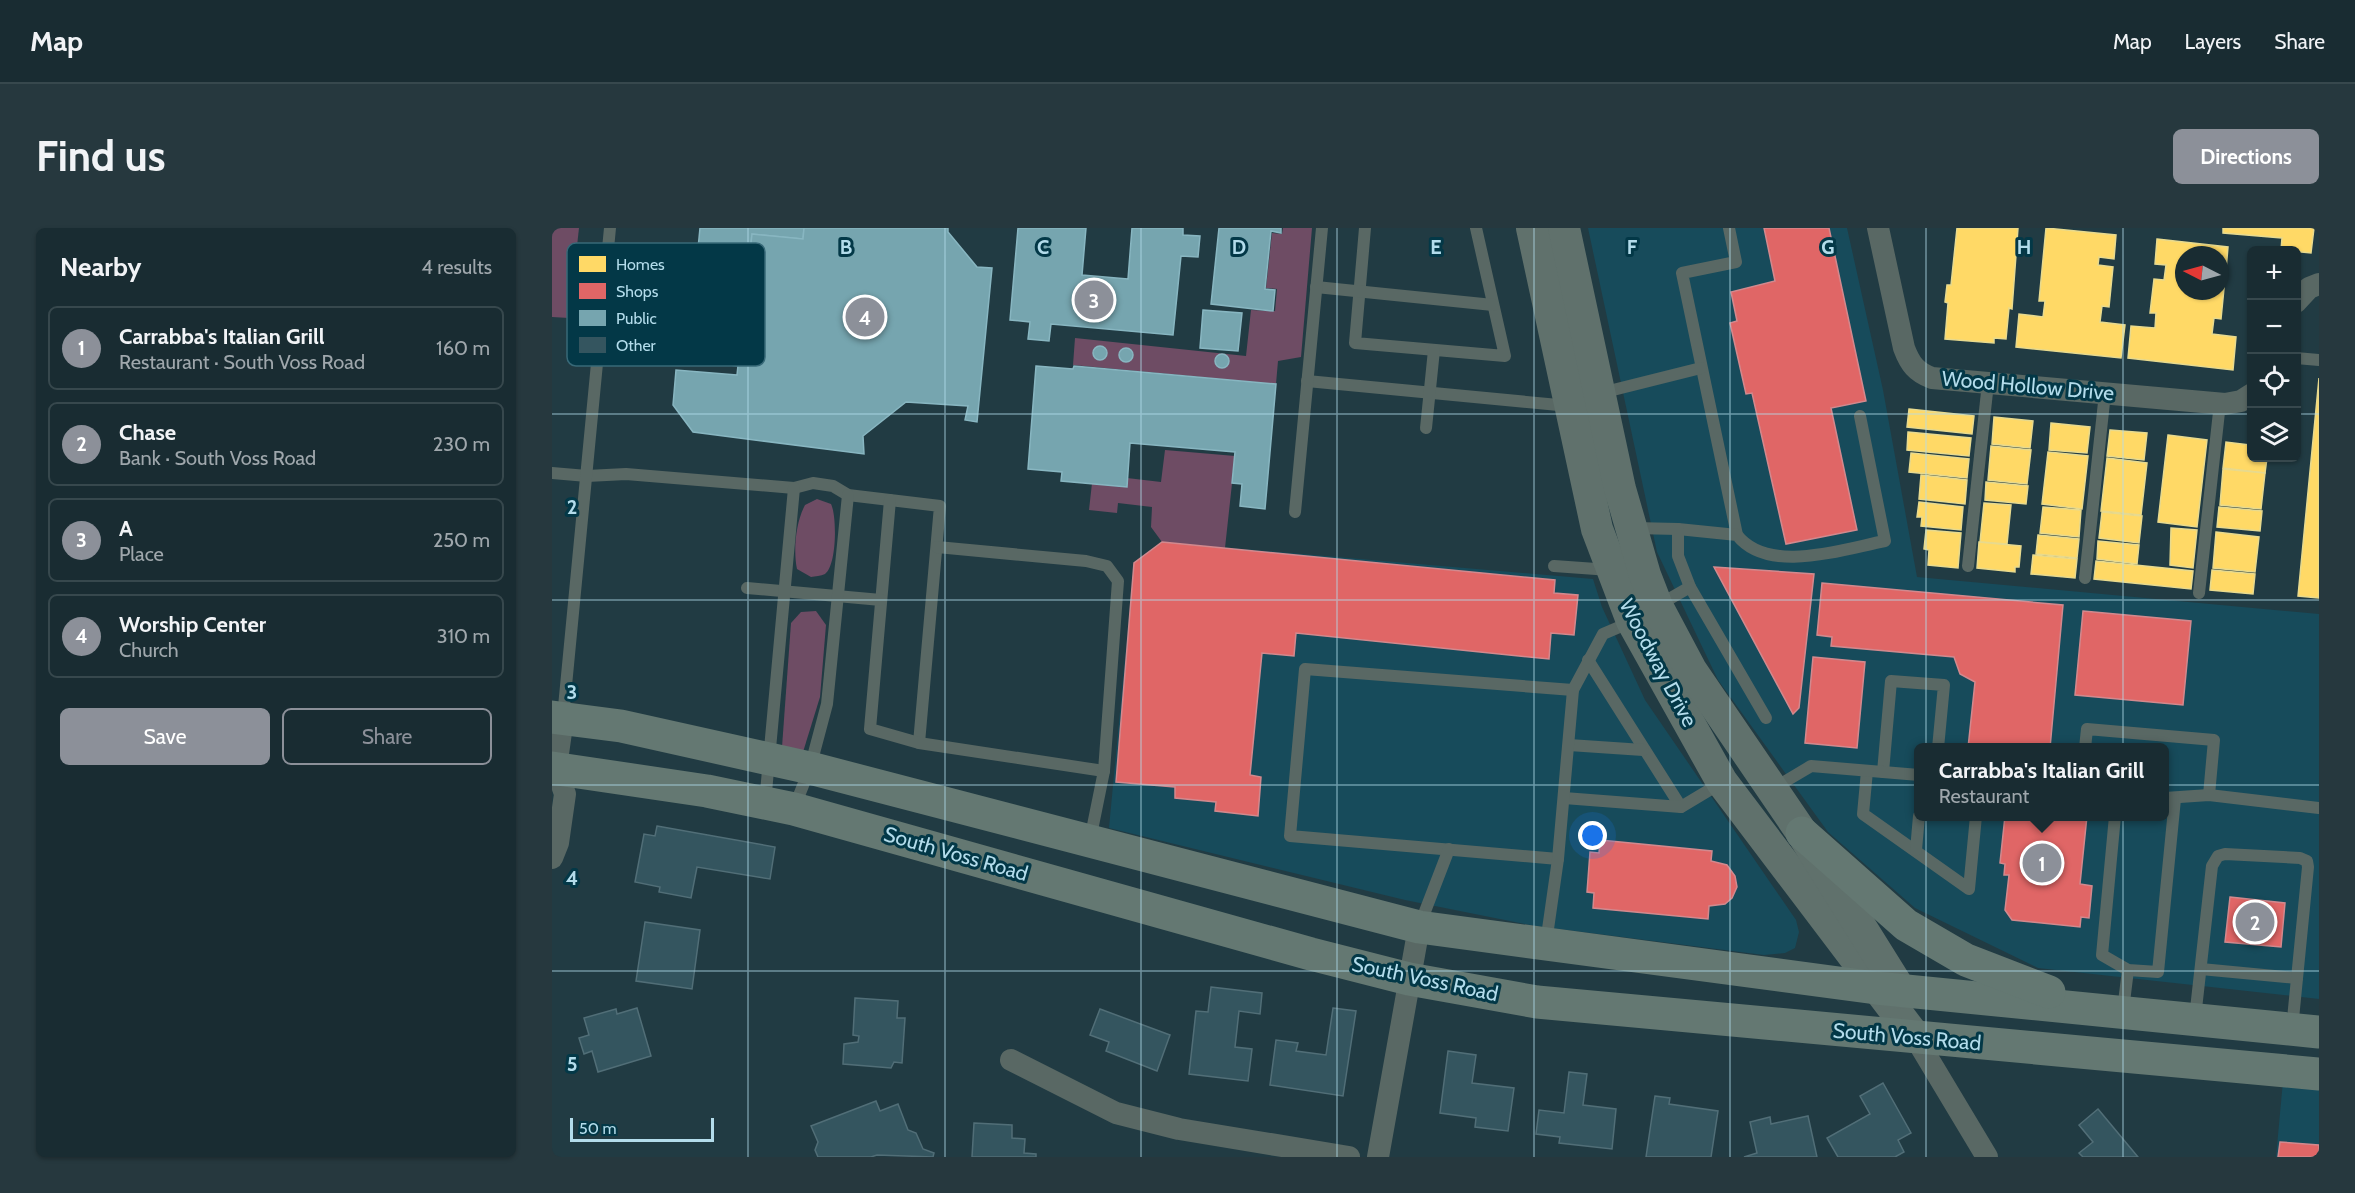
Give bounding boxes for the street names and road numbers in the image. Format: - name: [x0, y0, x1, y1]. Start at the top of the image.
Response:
- street label: Wood Hollow Drive: [1941, 366, 2116, 406]
- street label: Woodway Drive: [1614, 595, 1703, 731]
- street label: South Voss Road: [881, 821, 1031, 886]
- street label: South Voss Road: [1350, 951, 1500, 1006]
- street label: South Voss Road: [1832, 1018, 1982, 1055]

